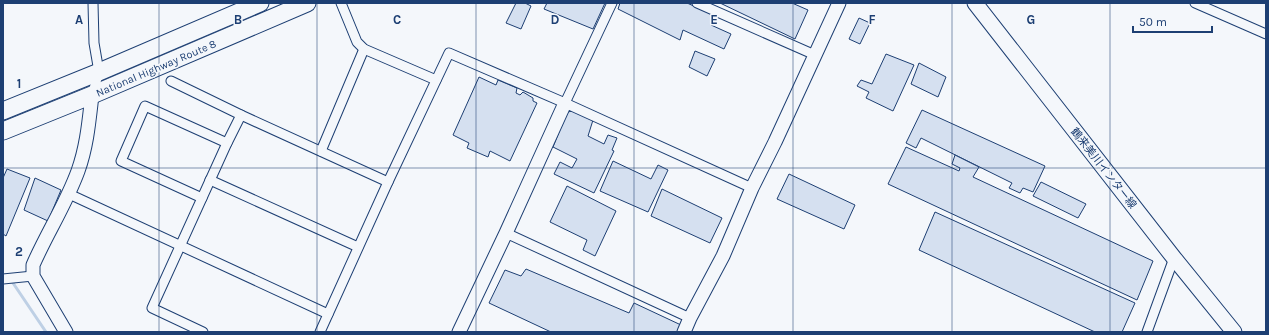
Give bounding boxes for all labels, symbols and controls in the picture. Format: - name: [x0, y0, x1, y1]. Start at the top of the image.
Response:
- scale bar: [1133, 8, 1212, 34]
- text: A: [75, 12, 83, 27]
- text: B: [234, 12, 242, 27]
- text: C: [393, 12, 401, 27]
- text: D: [551, 12, 560, 27]
- text: E: [710, 12, 718, 27]
- text: F: [868, 12, 876, 27]
- text: G: [1027, 12, 1035, 27]
- text: 50 m: [1139, 15, 1167, 29]
- street label: National Highway Route 8: [94, 37, 218, 100]
- text: 1: [17, 76, 21, 91]
- street label: 鶴来美川インター線: [1068, 125, 1139, 211]
- text: 2: [15, 244, 23, 259]

